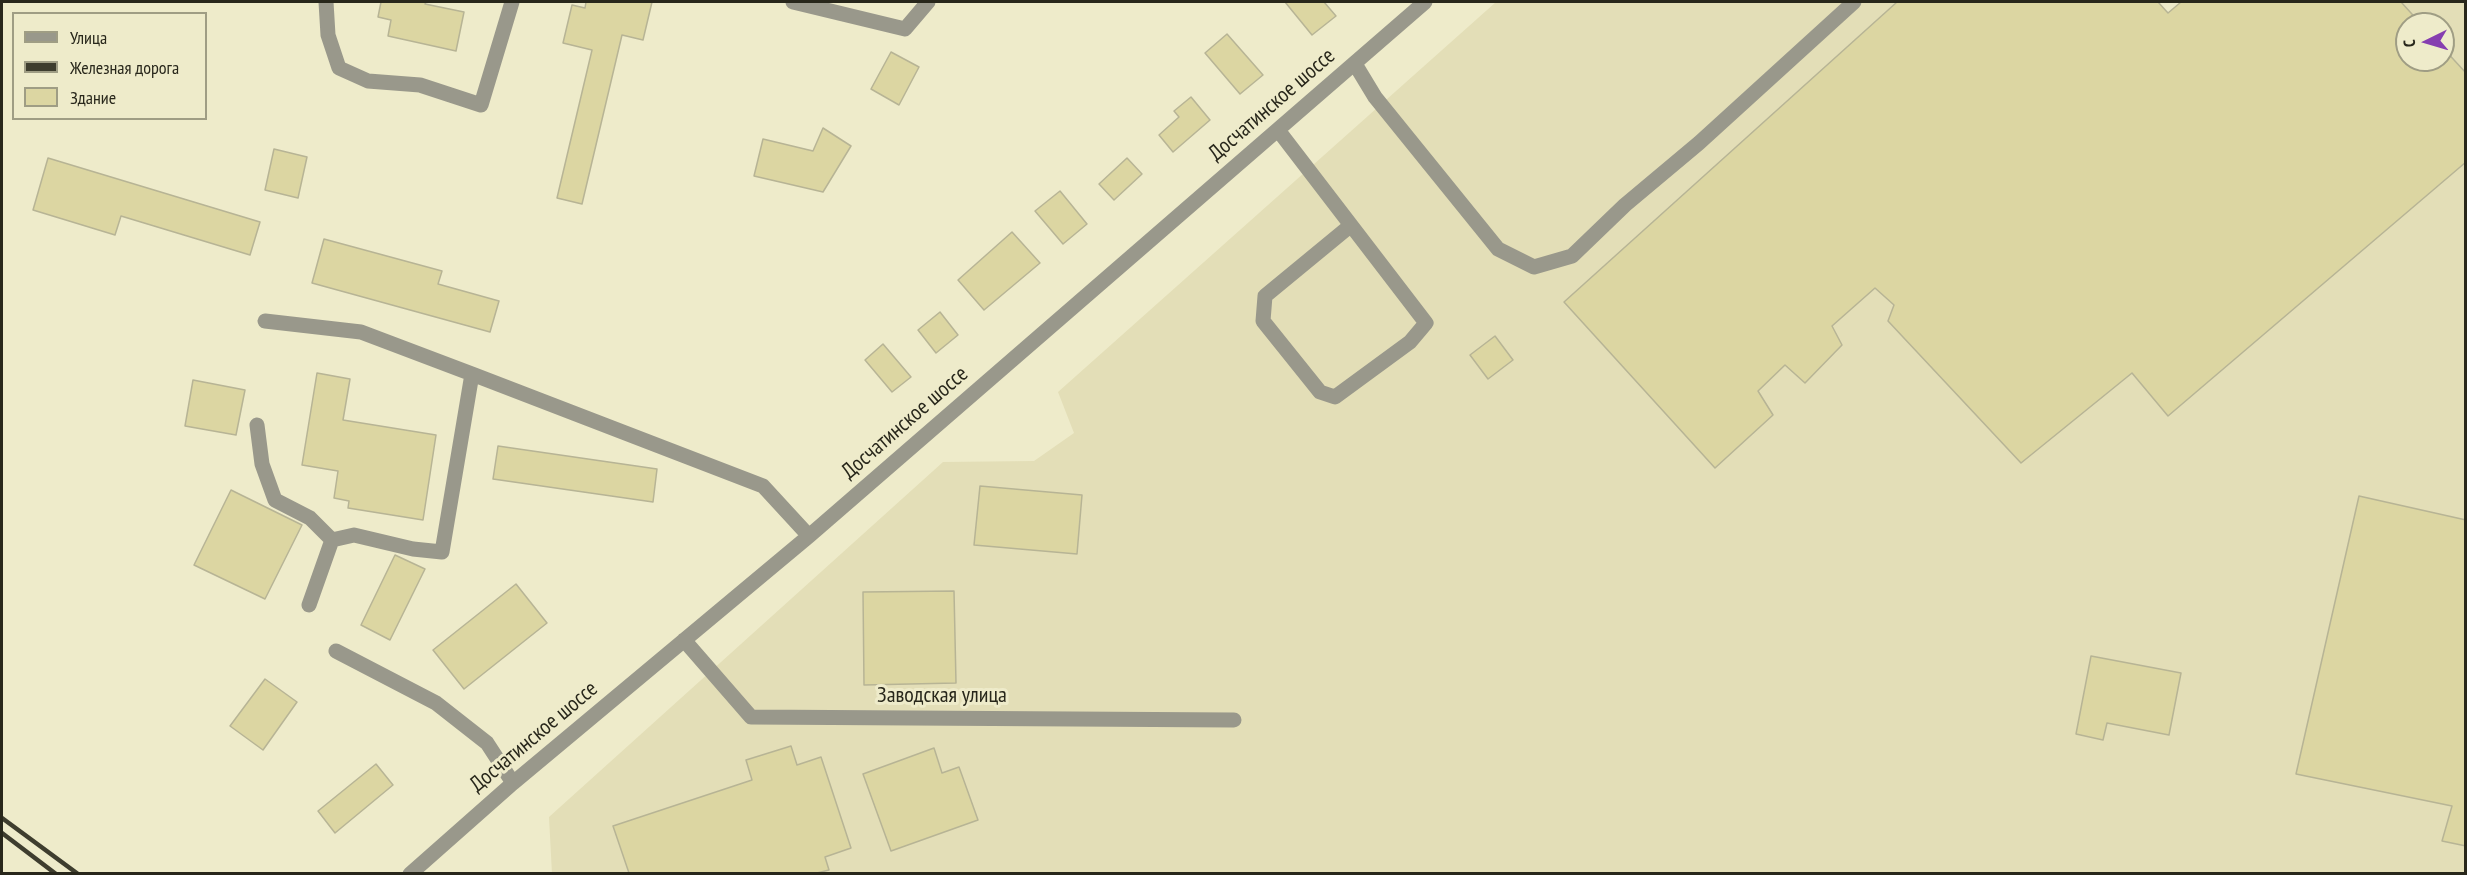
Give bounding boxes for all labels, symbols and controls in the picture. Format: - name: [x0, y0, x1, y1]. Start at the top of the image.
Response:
- legend: [12, 12, 207, 120]
- north arrow: [2395, 12, 2455, 72]
- text: Улица: [70, 26, 107, 49]
- text: С: [2399, 39, 2419, 48]
- street label: Досчатинское шоссе: [1203, 43, 1341, 167]
- text: Железная дорога: [70, 56, 179, 79]
- text: Здание: [70, 86, 116, 109]
- street label: Досчатинское шоссе: [836, 361, 974, 485]
- street label: Досчатинское шоссе: [465, 676, 603, 798]
- street label: Заводская улица: [877, 683, 1007, 709]

